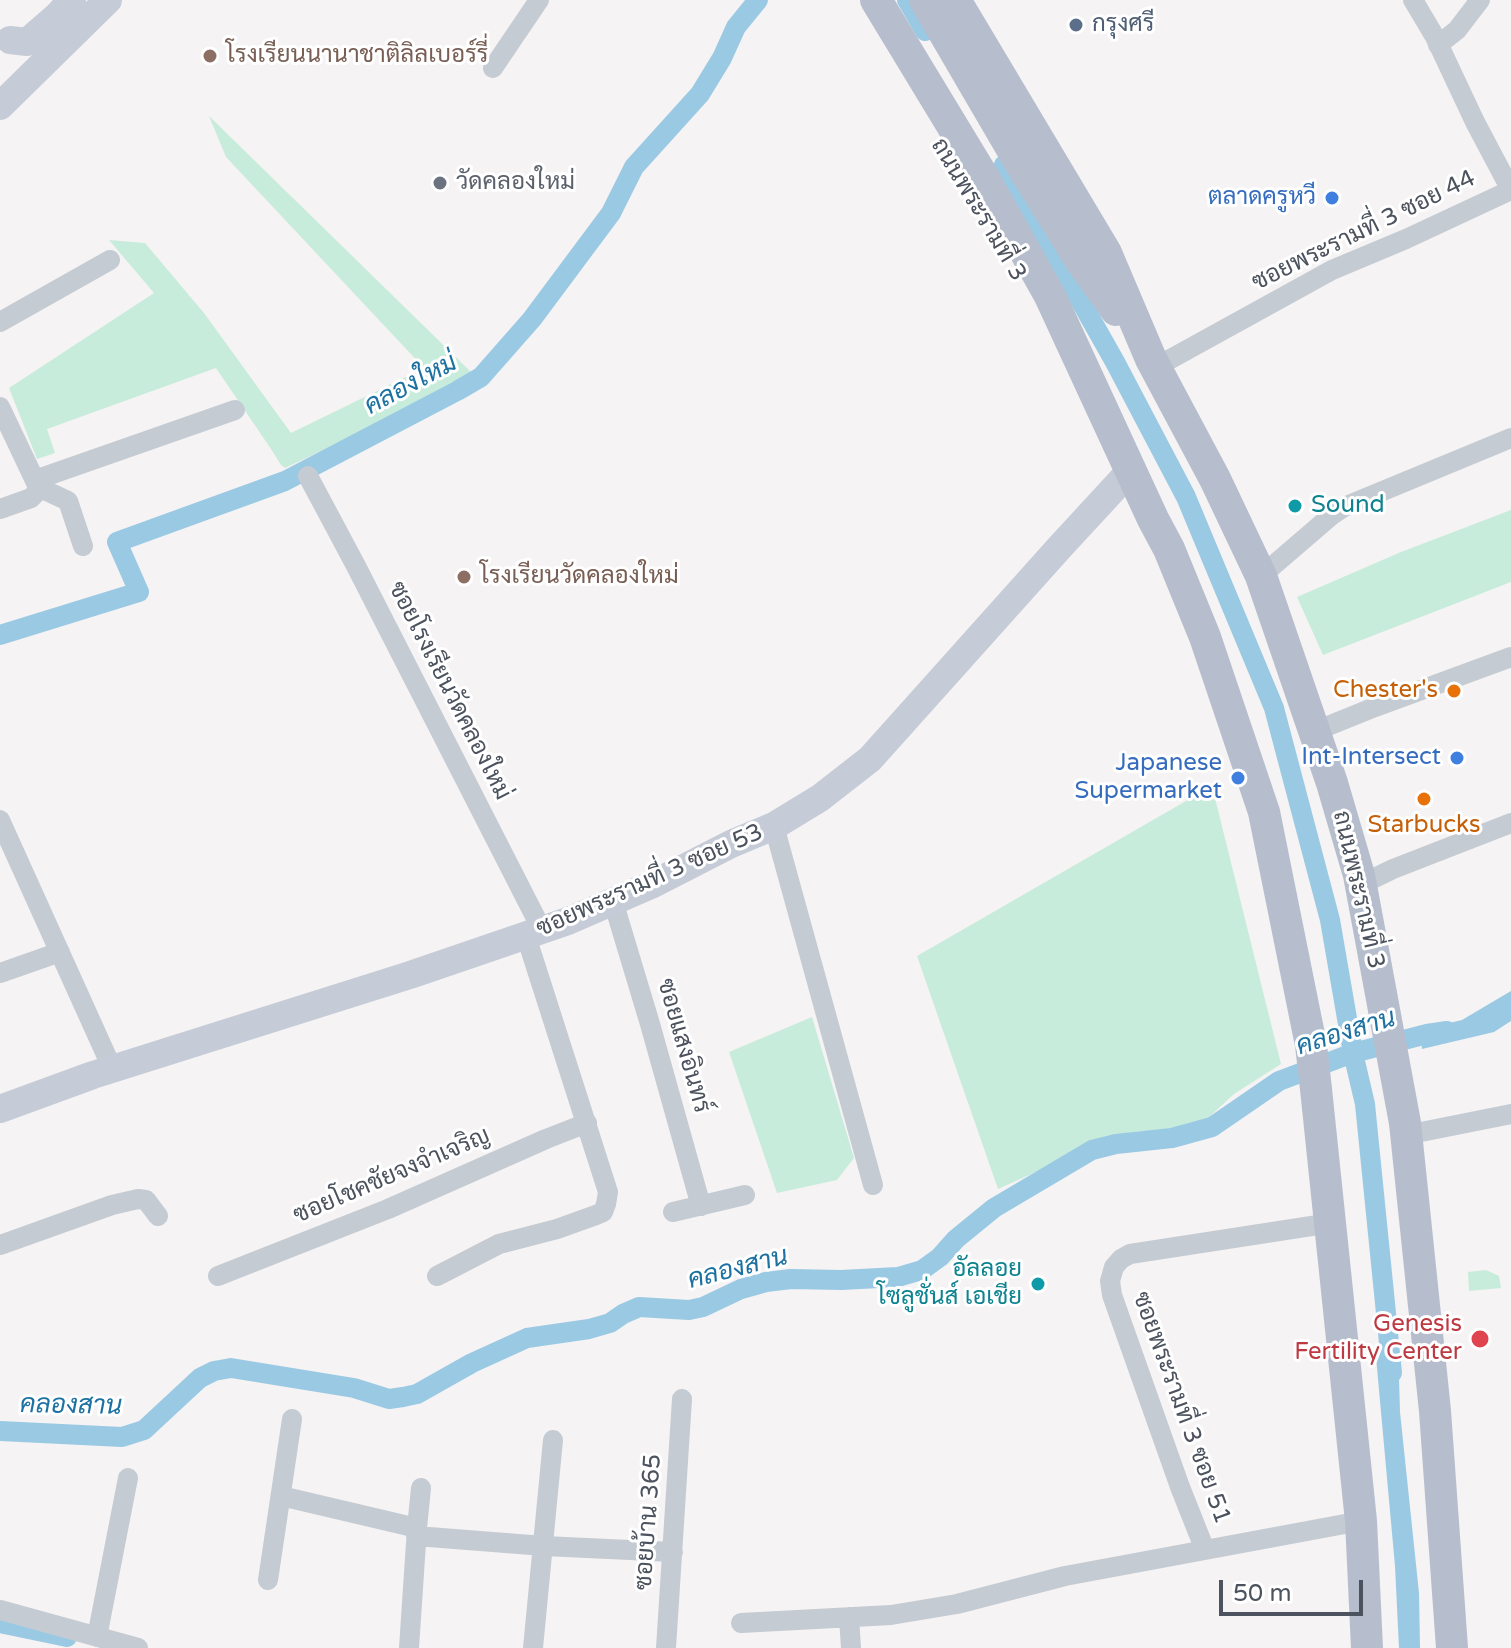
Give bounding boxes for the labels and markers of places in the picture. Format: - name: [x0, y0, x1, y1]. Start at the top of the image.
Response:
- place label: กรุงศรี: [1092, 11, 1154, 39]
- marker: กรุงศรี: [1067, 16, 1085, 34]
- place label: โรงเรียนนานาชาติลิลเบอร์รี่: [226, 42, 488, 70]
- marker: โรงเรียนนานาชาติลิลเบอร์รี่: [201, 47, 219, 65]
- place label: วัดคลองใหม่: [456, 169, 575, 197]
- marker: วัดคลองใหม่: [431, 174, 449, 192]
- place label: ตลาดครูหวี: [1208, 184, 1316, 212]
- marker: ตลาดครูหวี: [1323, 189, 1341, 207]
- place label: Sound: [1311, 492, 1385, 520]
- marker: Sound: [1286, 497, 1304, 515]
- place label: โรงเรียนวัดคลองใหม่: [480, 563, 679, 591]
- marker: โรงเรียนวัดคลองใหม่: [455, 568, 473, 586]
- place label: Chester's: [1333, 677, 1438, 705]
- marker: Chester's: [1445, 682, 1463, 700]
- place label: Int-Intersect: [1301, 744, 1441, 772]
- marker: Int-Intersect: [1448, 749, 1466, 767]
- place label: Japanese Supermarket: [1075, 750, 1222, 806]
- marker: Japanese Supermarket: [1229, 769, 1247, 787]
- marker: Starbucks: [1415, 790, 1433, 808]
- place label: Starbucks: [1367, 812, 1481, 840]
- place label: อัลลอย โซลูชั่นส์ เอเชีย: [877, 1256, 1022, 1312]
- marker: อัลลอย โซลูชั่นส์ เอเชีย: [1029, 1275, 1047, 1293]
- place label: Genesis Fertility Center: [1294, 1311, 1462, 1367]
- marker: Genesis Fertility Center: [1469, 1328, 1491, 1350]

